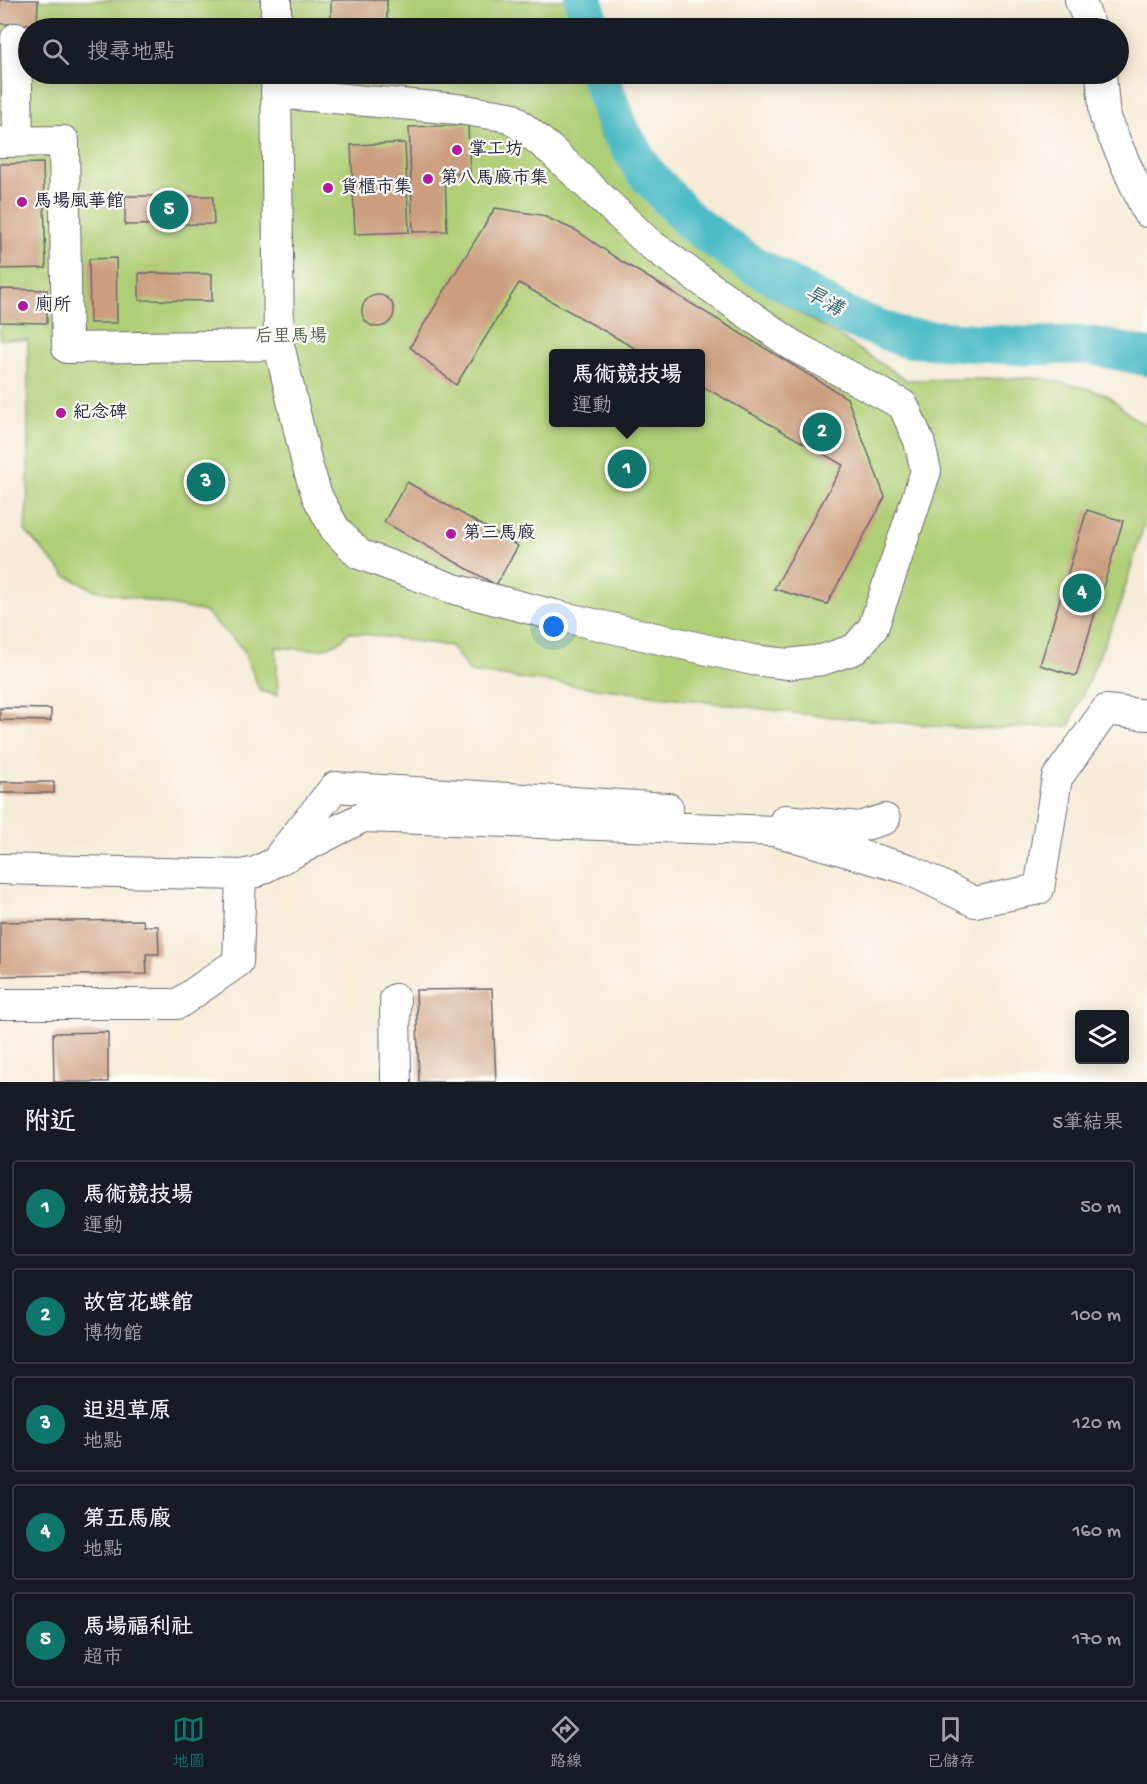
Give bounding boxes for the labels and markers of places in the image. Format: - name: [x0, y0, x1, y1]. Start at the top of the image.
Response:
- place label: 掌工坊: [469, 139, 523, 161]
- marker: 掌工坊: [450, 143, 464, 157]
- place label: 第八馬廄市集: [440, 168, 548, 190]
- marker: 第八馬廄市集: [421, 172, 435, 186]
- place label: 貨櫃市集: [340, 177, 412, 199]
- marker: 貨櫃市集: [321, 181, 335, 195]
- pin: 5: [150, 188, 188, 232]
- place label: 馬場風華館: [34, 191, 124, 213]
- marker: 馬場風華館: [15, 195, 29, 209]
- place label: 廁所: [35, 294, 71, 317]
- marker: 廁所: [16, 299, 30, 313]
- place label: 紀念碑: [73, 401, 127, 424]
- marker: 紀念碑: [54, 406, 68, 420]
- pin: 2: [802, 410, 842, 454]
- pin: 1: [608, 446, 646, 492]
- pin: 3: [186, 460, 226, 504]
- place label: 第三馬廄: [463, 523, 535, 545]
- marker: 第三馬廄: [444, 527, 458, 541]
- pin: 4: [1062, 570, 1102, 616]

